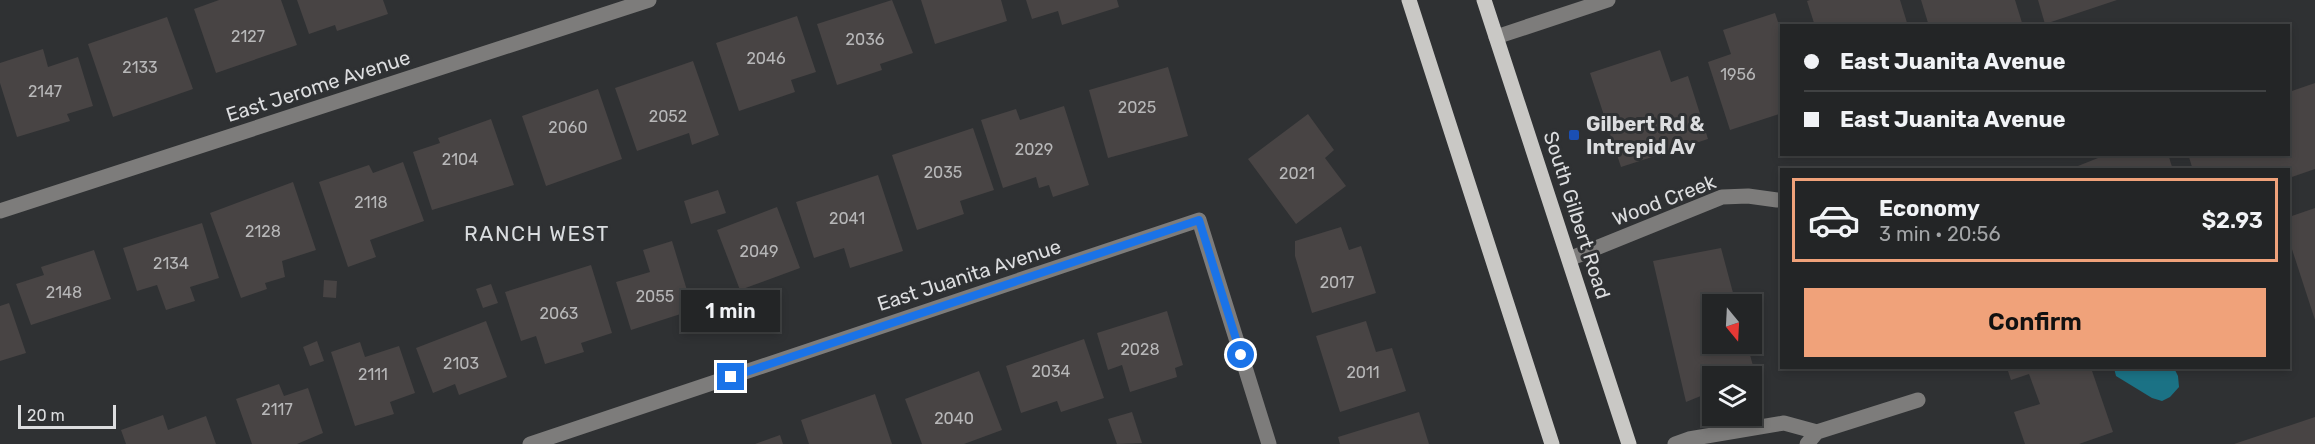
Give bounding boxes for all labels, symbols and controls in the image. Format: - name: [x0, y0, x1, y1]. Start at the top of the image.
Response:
- house number: 2127: [231, 27, 265, 46]
- house number: 2036: [846, 30, 885, 49]
- street label: East Jerome Avenue: [223, 45, 413, 127]
- text: East Juanita Avenue: [1840, 48, 2066, 75]
- house number: 2046: [746, 49, 786, 68]
- house number: 2133: [122, 58, 158, 77]
- house number: 1956: [1720, 65, 1756, 84]
- house number: 2147: [28, 82, 62, 101]
- house number: 2025: [1118, 98, 1156, 117]
- text: East Juanita Avenue: [1840, 106, 2066, 133]
- house number: 2052: [649, 107, 687, 126]
- place label: Gilbert Rd & Intrepid Av: [1586, 112, 1705, 159]
- house number: 2060: [548, 118, 588, 137]
- street label: South Gilbert Road: [1539, 128, 1615, 302]
- marker: Gilbert Rd & Intrepid Av: [1567, 128, 1581, 142]
- house number: 2029: [1015, 140, 1053, 159]
- house number: 2104: [442, 150, 478, 169]
- house number: 2035: [924, 163, 962, 182]
- house number: 2021: [1279, 164, 1315, 183]
- street label: Wood Creek: [1609, 169, 1720, 231]
- house number: 2118: [354, 193, 388, 212]
- icon: car: [1807, 193, 1861, 247]
- text: Economy: [1879, 195, 1980, 222]
- text: $2.93: [2202, 207, 2263, 234]
- house number: 2041: [829, 209, 865, 228]
- district label: RANCH WEST: [464, 221, 610, 246]
- house number: 2128: [245, 222, 281, 241]
- text: 3 min · 20:56: [1879, 222, 2001, 246]
- street label: East Juanita Avenue: [874, 234, 1064, 316]
- house number: 2049: [740, 242, 778, 261]
- house number: 2134: [153, 254, 189, 273]
- house number: 2017: [1320, 273, 1354, 292]
- house number: 2148: [46, 283, 82, 302]
- house number: 2055: [636, 287, 674, 306]
- button: Confirm: [1804, 288, 2266, 357]
- callout: 1 min: [682, 290, 780, 332]
- north arrow: [1702, 294, 1762, 354]
- map controls: [1702, 294, 1762, 426]
- text: 1 min: [705, 299, 756, 323]
- house number: 2063: [540, 304, 578, 323]
- house number: 2028: [1120, 340, 1160, 359]
- route start: [1227, 341, 1254, 368]
- house number: 2103: [443, 354, 479, 373]
- house number: 2034: [1031, 362, 1071, 381]
- route end: [717, 363, 744, 390]
- house number: 2011: [1346, 363, 1380, 382]
- house number: 2111: [358, 365, 388, 384]
- button: layers: [1702, 366, 1762, 426]
- house number: 2117: [261, 400, 293, 419]
- scale bar: [18, 402, 116, 430]
- text: 20 m: [27, 406, 65, 425]
- house number: 2040: [934, 409, 974, 428]

